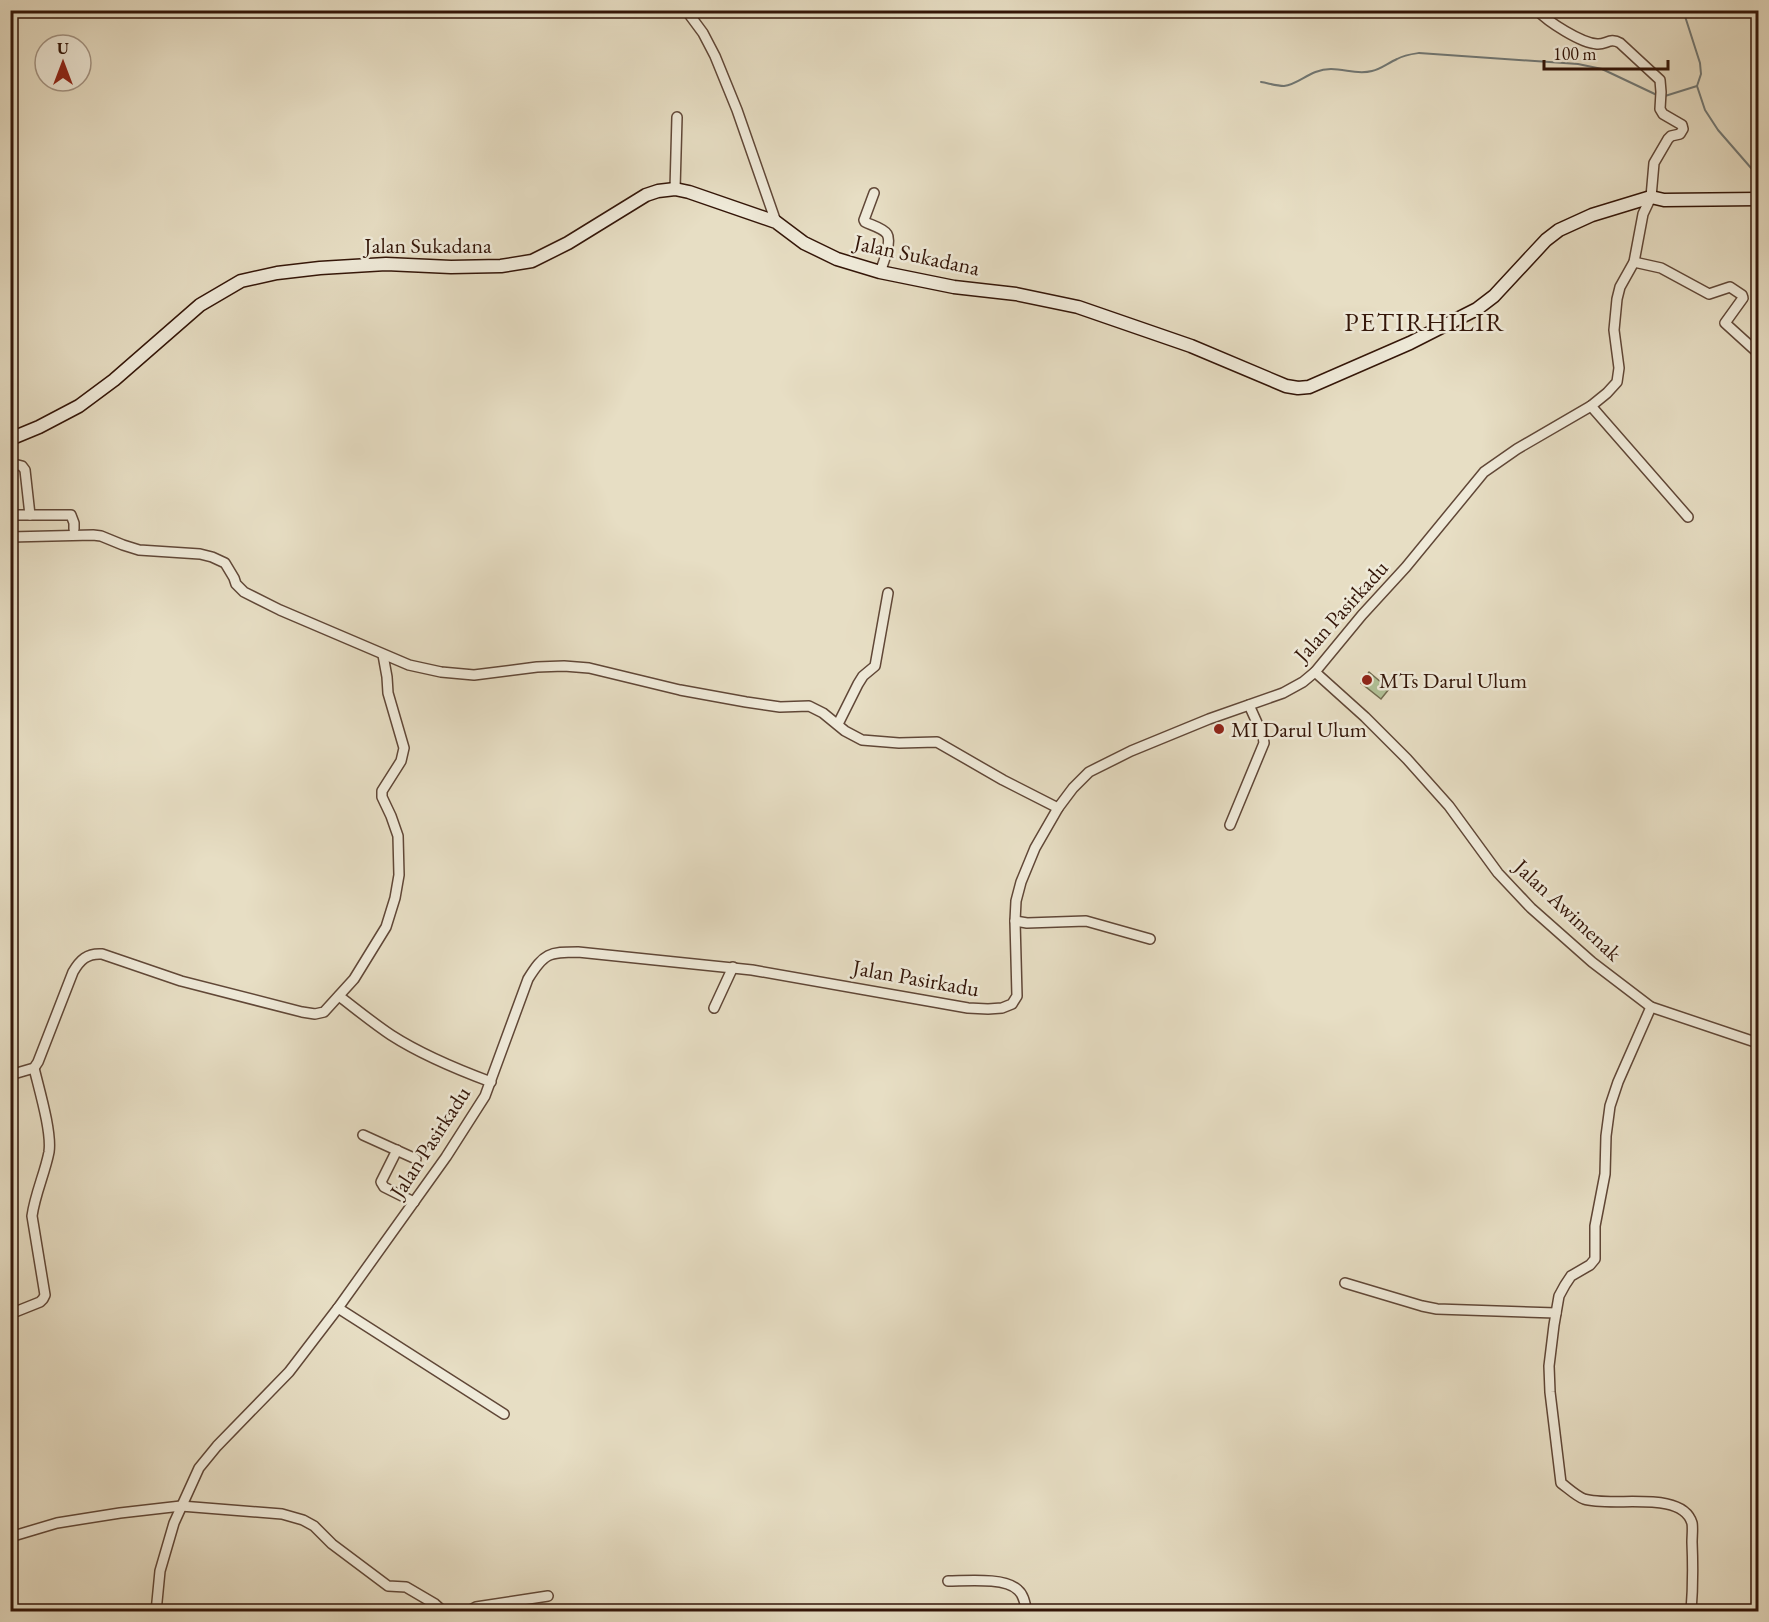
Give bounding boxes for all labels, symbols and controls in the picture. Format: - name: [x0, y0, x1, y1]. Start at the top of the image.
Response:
- north arrow: [33, 33, 93, 93]
- scale bar: [1544, 33, 1668, 71]
- text: U: [57, 38, 69, 59]
- text: 100 m: [1553, 42, 1597, 65]
- street label: Jalan Sukadana: [850, 227, 983, 282]
- street label: Jalan Sukadana: [362, 231, 492, 260]
- district label: PETIRHILIR: [1344, 305, 1506, 339]
- street label: Jalan Pasirkadu: [1286, 554, 1395, 670]
- place label: MTs Darul Ulum: [1379, 666, 1527, 695]
- marker: MTs Darul Ulum: [1360, 673, 1374, 687]
- place label: MI Darul Ulum: [1231, 715, 1367, 744]
- marker: MI Darul Ulum: [1212, 722, 1226, 736]
- street label: Jalan Awimenak: [1507, 851, 1628, 968]
- street label: Jalan Pasirkadu: [849, 952, 982, 1003]
- street label: Jalan Pasirkadu: [382, 1080, 477, 1205]

